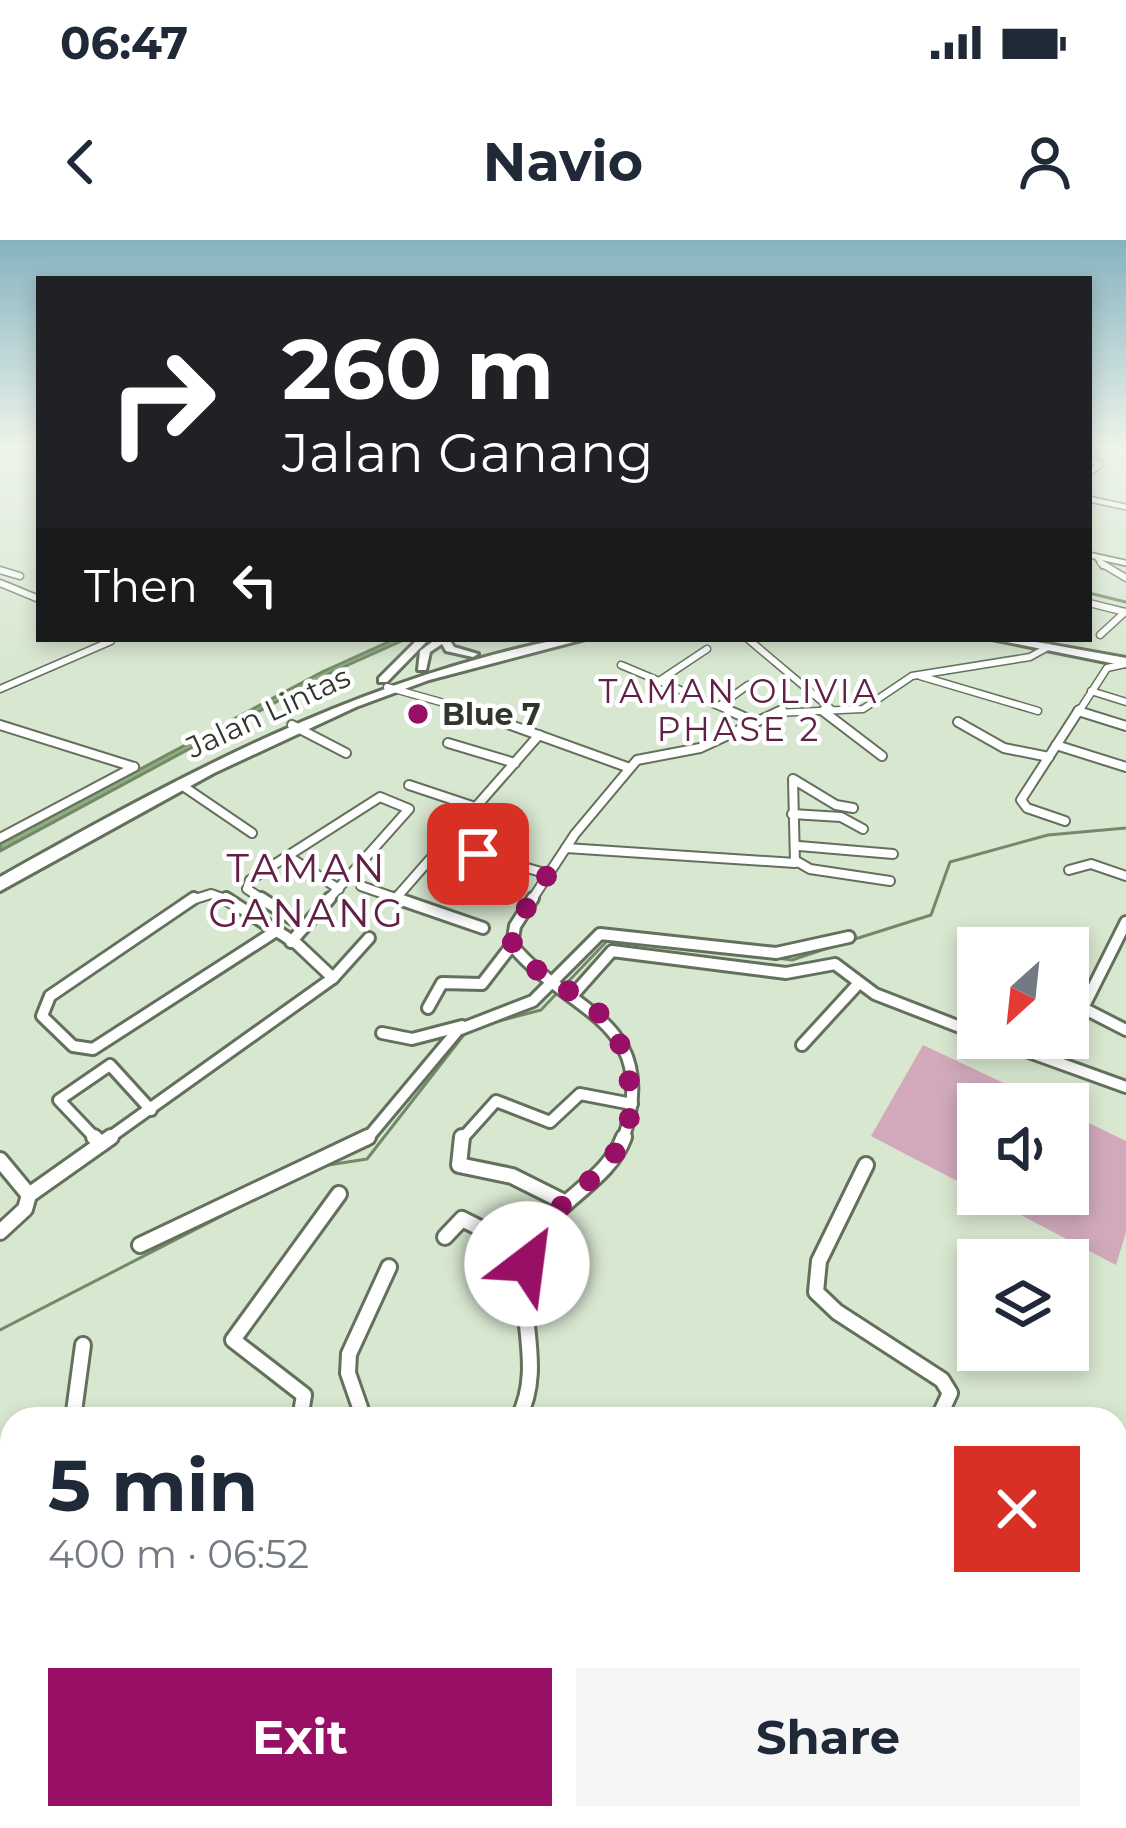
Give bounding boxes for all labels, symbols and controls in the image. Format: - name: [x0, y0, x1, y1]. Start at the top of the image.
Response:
- text: 06:47: [60, 15, 188, 70]
- icon: back: [48, 129, 114, 195]
- text: Navio: [483, 129, 643, 195]
- icon: person: [1012, 129, 1078, 195]
- text: 260 m: [282, 318, 554, 420]
- icon: right: [84, 324, 240, 480]
- text: Jalan Ganang: [282, 420, 653, 486]
- icon: left: [222, 552, 288, 618]
- text: Then: [84, 558, 198, 613]
- street label: Jalan Lintas: [179, 658, 356, 767]
- district label: TAMAN OLIVIA PHASE 2: [599, 671, 879, 749]
- place label: Blue 7: [442, 696, 541, 733]
- marker: Blue 7: [405, 701, 431, 727]
- pin: [427, 803, 529, 905]
- icon: arrive: [445, 821, 511, 887]
- district label: TAMAN GANANG: [208, 844, 406, 937]
- north arrow: [957, 927, 1089, 1059]
- map controls: [957, 927, 1089, 1371]
- button: sound: [957, 1083, 1089, 1215]
- position arrow: [464, 1201, 590, 1327]
- button: layers: [957, 1239, 1089, 1371]
- text: 5 min: [48, 1441, 258, 1529]
- button: close: [954, 1446, 1080, 1572]
- text: 400 m · 06:52: [48, 1530, 309, 1578]
- button: Exit: [48, 1668, 552, 1806]
- button: Share: [576, 1668, 1080, 1806]

